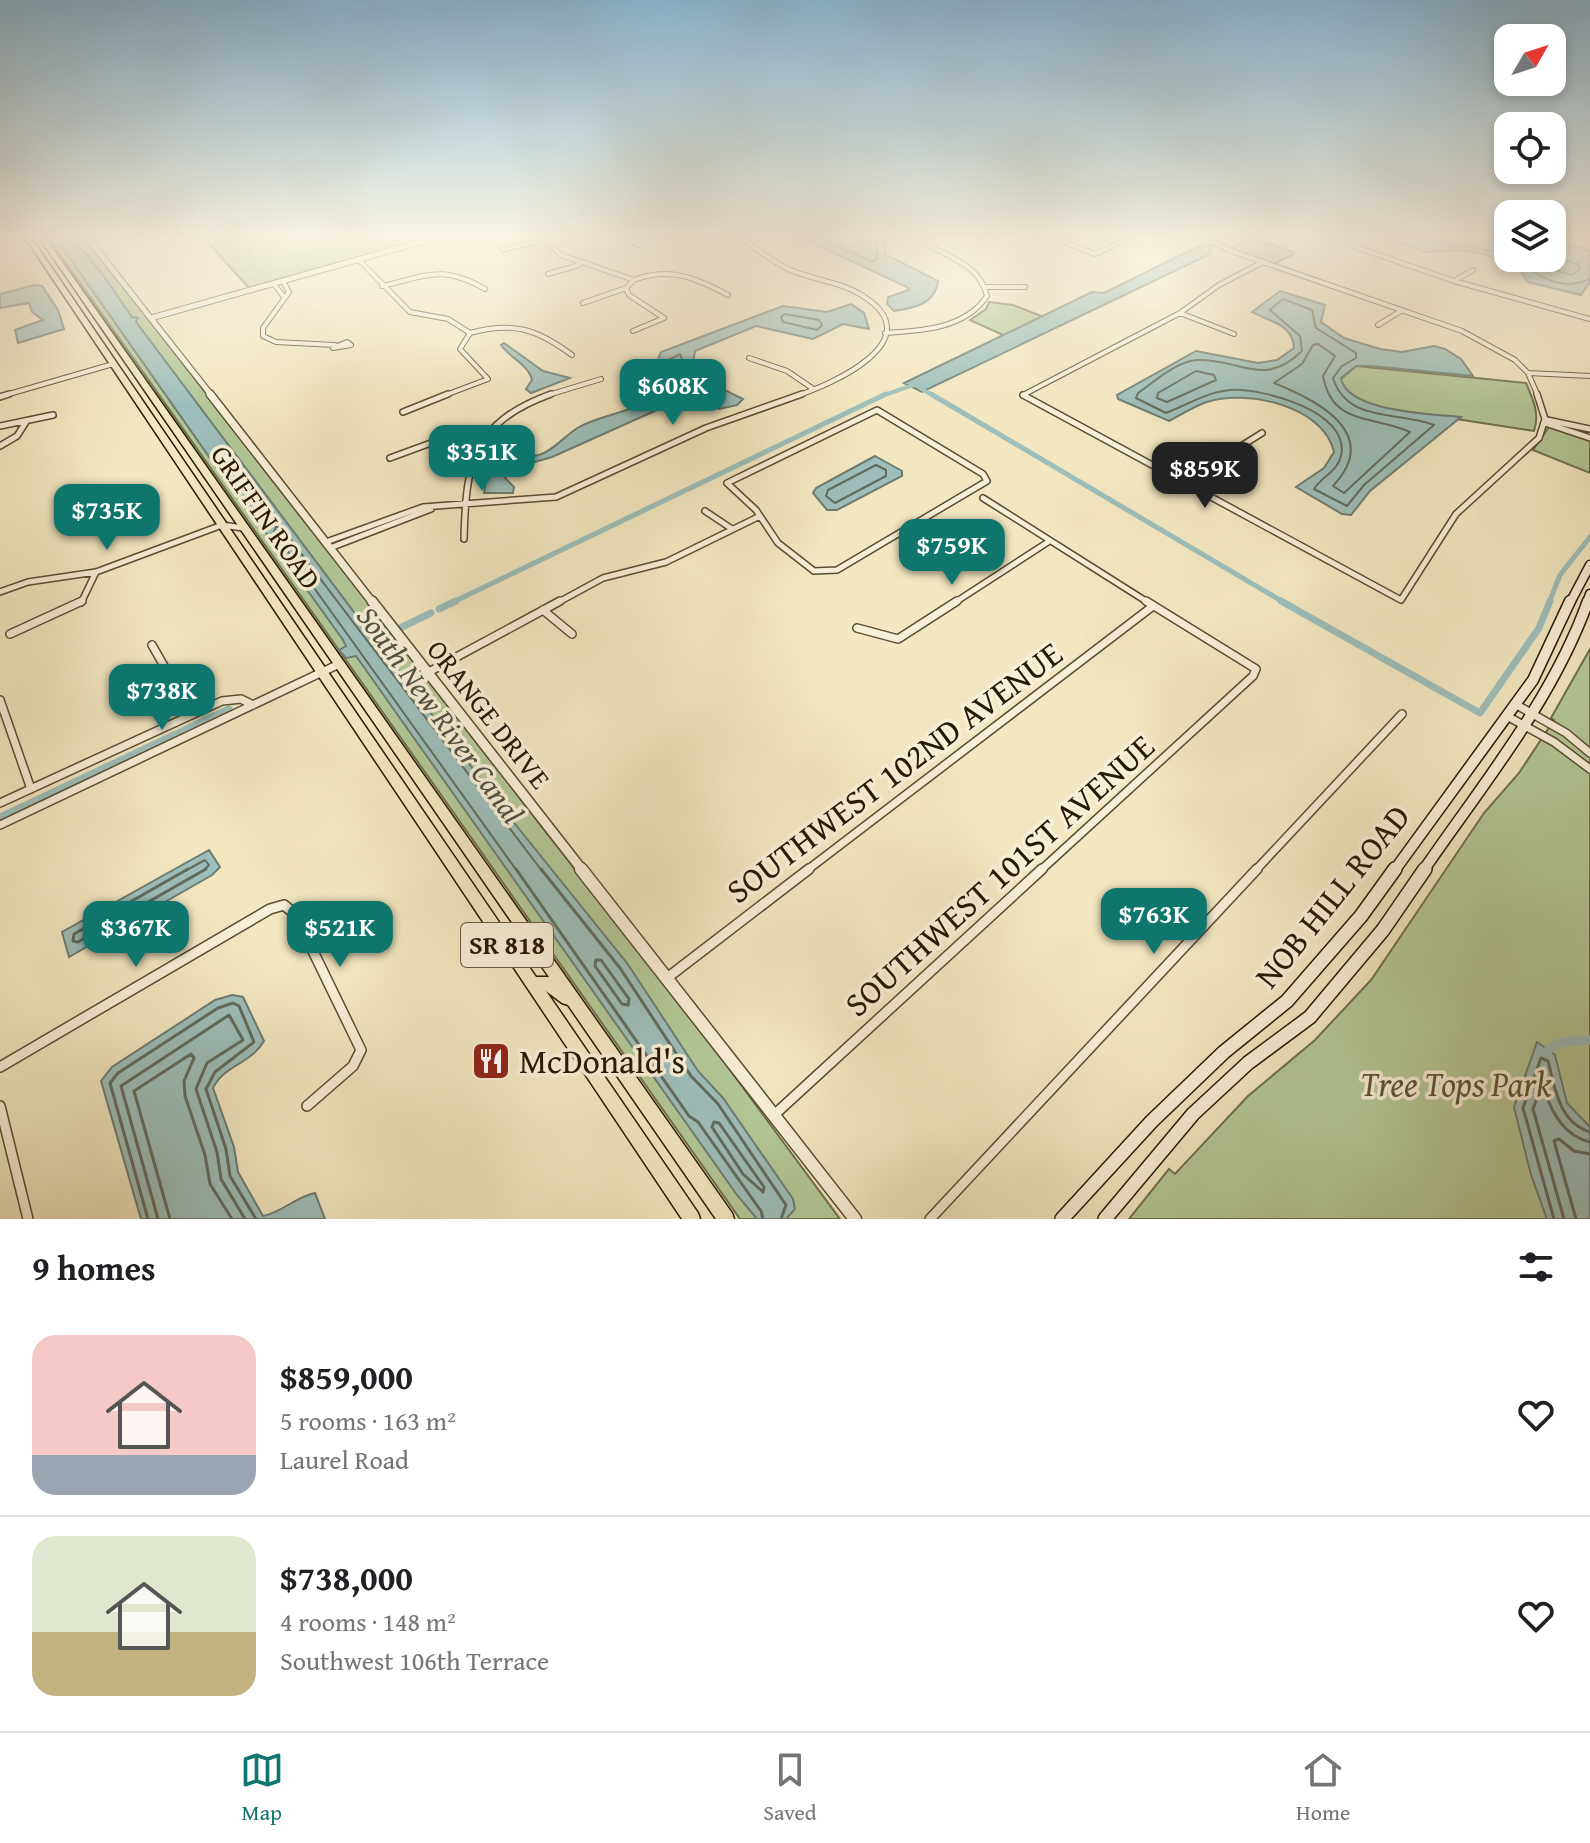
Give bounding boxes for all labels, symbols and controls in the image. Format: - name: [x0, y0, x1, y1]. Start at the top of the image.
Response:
- north arrow: [1494, 24, 1566, 96]
- map controls: [1494, 24, 1566, 272]
- button: locate: [1494, 112, 1566, 184]
- button: layers: [1494, 200, 1566, 272]
- pin: $608K: [617, 359, 729, 427]
- text: $608K: [638, 365, 708, 404]
- pin: $351K: [426, 425, 538, 493]
- text: $351K: [447, 431, 517, 470]
- street label: GRIFFIN ROAD: [201, 436, 331, 597]
- pin: $859K: [1149, 442, 1261, 510]
- text: $859K: [1170, 448, 1240, 487]
- pin: $735K: [51, 484, 163, 552]
- text: $735K: [72, 490, 142, 529]
- pin: $759K: [896, 519, 1008, 587]
- text: $759K: [917, 525, 987, 564]
- water label: South New River Canal: [347, 596, 535, 832]
- street label: SOUTHWEST 102ND AVENUE: [716, 629, 1072, 914]
- street label: ORANGE DRIVE: [418, 630, 561, 797]
- pin: $738K: [106, 664, 218, 732]
- text: $738K: [127, 670, 197, 709]
- street label: SOUTHWEST 101ST AVENUE: [833, 722, 1164, 1027]
- street label: NOB HILL ROAD: [1242, 793, 1421, 998]
- pin: $763K: [1098, 888, 1210, 956]
- text: $763K: [1119, 894, 1189, 933]
- pin: $367K: [80, 901, 192, 969]
- pin: $521K: [284, 901, 396, 969]
- text: $367K: [101, 907, 171, 946]
- text: $521K: [305, 907, 375, 946]
- road number: SR 818: [461, 923, 553, 967]
- place label: McDonald's: [519, 1036, 685, 1085]
- restaurant icon: McDonald's: [470, 1040, 512, 1082]
- park label: Tree Tops Park: [1360, 1059, 1552, 1108]
- text: 9 homes: [32, 1243, 156, 1292]
- icon: filters: [1514, 1245, 1558, 1289]
- text: $859,000: [280, 1352, 413, 1401]
- icon: home: [96, 1367, 192, 1463]
- icon: heart: [1514, 1393, 1558, 1437]
- text: 5 rooms · 163 m²: [280, 1401, 456, 1440]
- text: Laurel Road: [280, 1440, 409, 1479]
- text: $738,000: [280, 1553, 413, 1602]
- icon: home: [96, 1568, 192, 1664]
- icon: heart: [1514, 1594, 1558, 1638]
- text: 4 rooms · 148 m²: [280, 1602, 456, 1641]
- text: Southwest 106th Terrace: [280, 1641, 549, 1680]
- tab: Map: [240, 1748, 284, 1828]
- tab: Saved: [763, 1748, 817, 1828]
- tab: Home: [1296, 1748, 1350, 1828]

